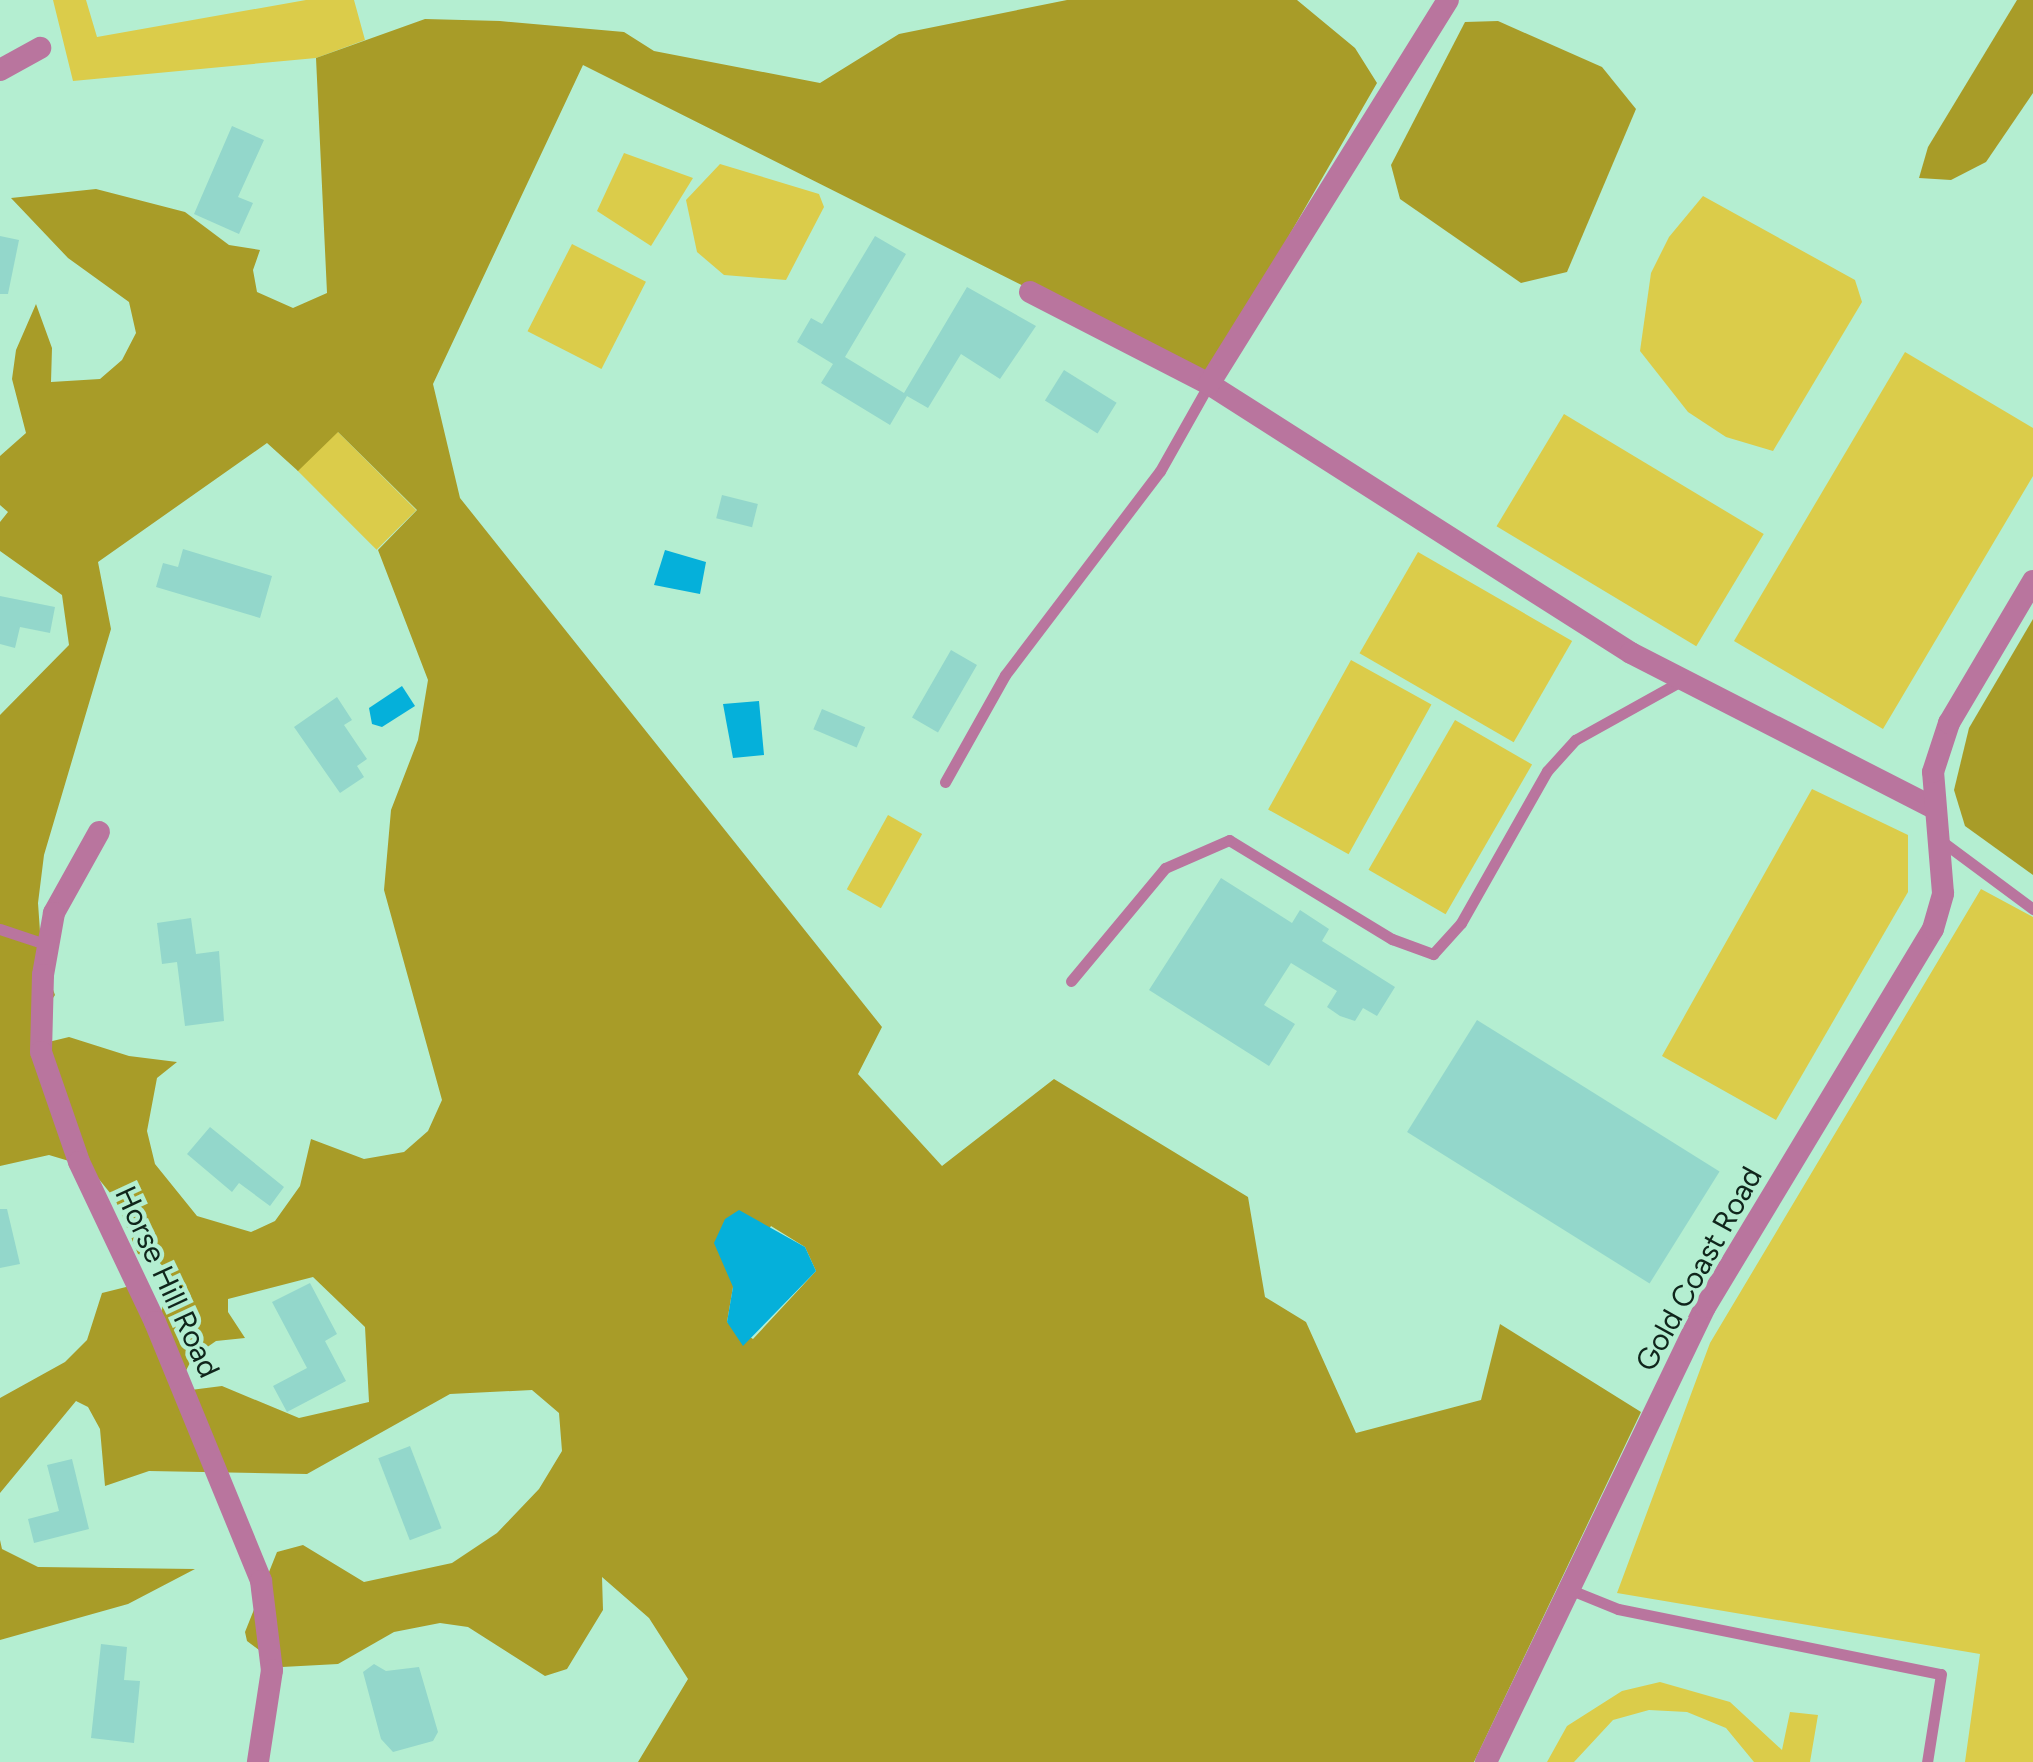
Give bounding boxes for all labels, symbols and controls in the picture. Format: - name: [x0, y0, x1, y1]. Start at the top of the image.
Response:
- street label: Gold Coast Road: [1628, 1161, 1770, 1377]
- street label: Horse Hill Road: [107, 1181, 227, 1383]

